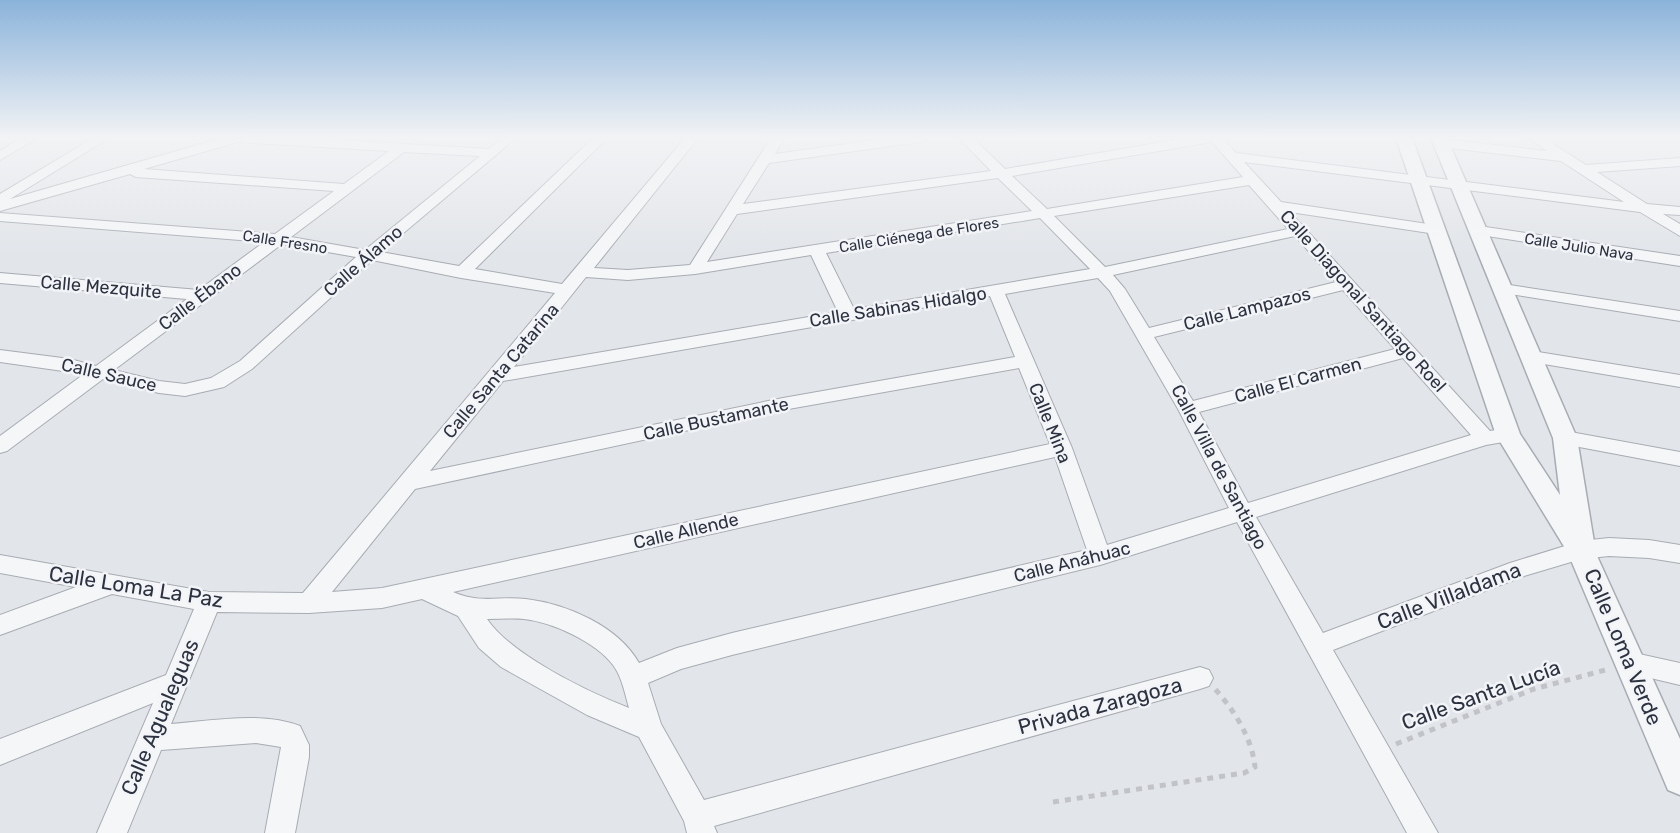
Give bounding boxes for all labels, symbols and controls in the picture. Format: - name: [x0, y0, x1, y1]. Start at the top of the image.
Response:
- street label: Calle Diagonal Santiago Roel: [1275, 205, 1451, 397]
- street label: Calle Ciénega de Flores: [838, 213, 1001, 257]
- street label: Calle Álamo: [319, 221, 407, 301]
- street label: Calle Fresno: [241, 226, 329, 258]
- street label: Calle Julio Nava: [1523, 229, 1635, 265]
- street label: Calle Ébano: [154, 259, 246, 335]
- street label: Calle Mezquite: [39, 271, 163, 303]
- street label: Calle Sabinas Hidalgo: [808, 282, 988, 332]
- street label: Calle Lampazos: [1181, 283, 1313, 335]
- street label: Calle Santa Catarina: [438, 299, 564, 443]
- street label: Calle El Carmen: [1232, 352, 1364, 408]
- street label: Calle Sauce: [59, 353, 159, 397]
- street label: Calle Mina: [1024, 380, 1076, 466]
- street label: Calle Villa de Santiago: [1166, 381, 1272, 553]
- street label: Calle Bustamante: [641, 393, 791, 445]
- street label: Calle Allende: [631, 508, 741, 554]
- street label: Calle Anáhuac: [1011, 537, 1133, 587]
- street label: Calle Villaldama: [1373, 557, 1524, 634]
- street label: Calle Loma La Paz: [47, 560, 225, 613]
- street label: Calle Loma Verde: [1579, 565, 1668, 729]
- street label: Calle Agualeguas: [115, 635, 204, 799]
- street label: Calle Santa Lucía: [1398, 654, 1564, 735]
- street label: Privada Zaragoza: [1015, 672, 1185, 739]

